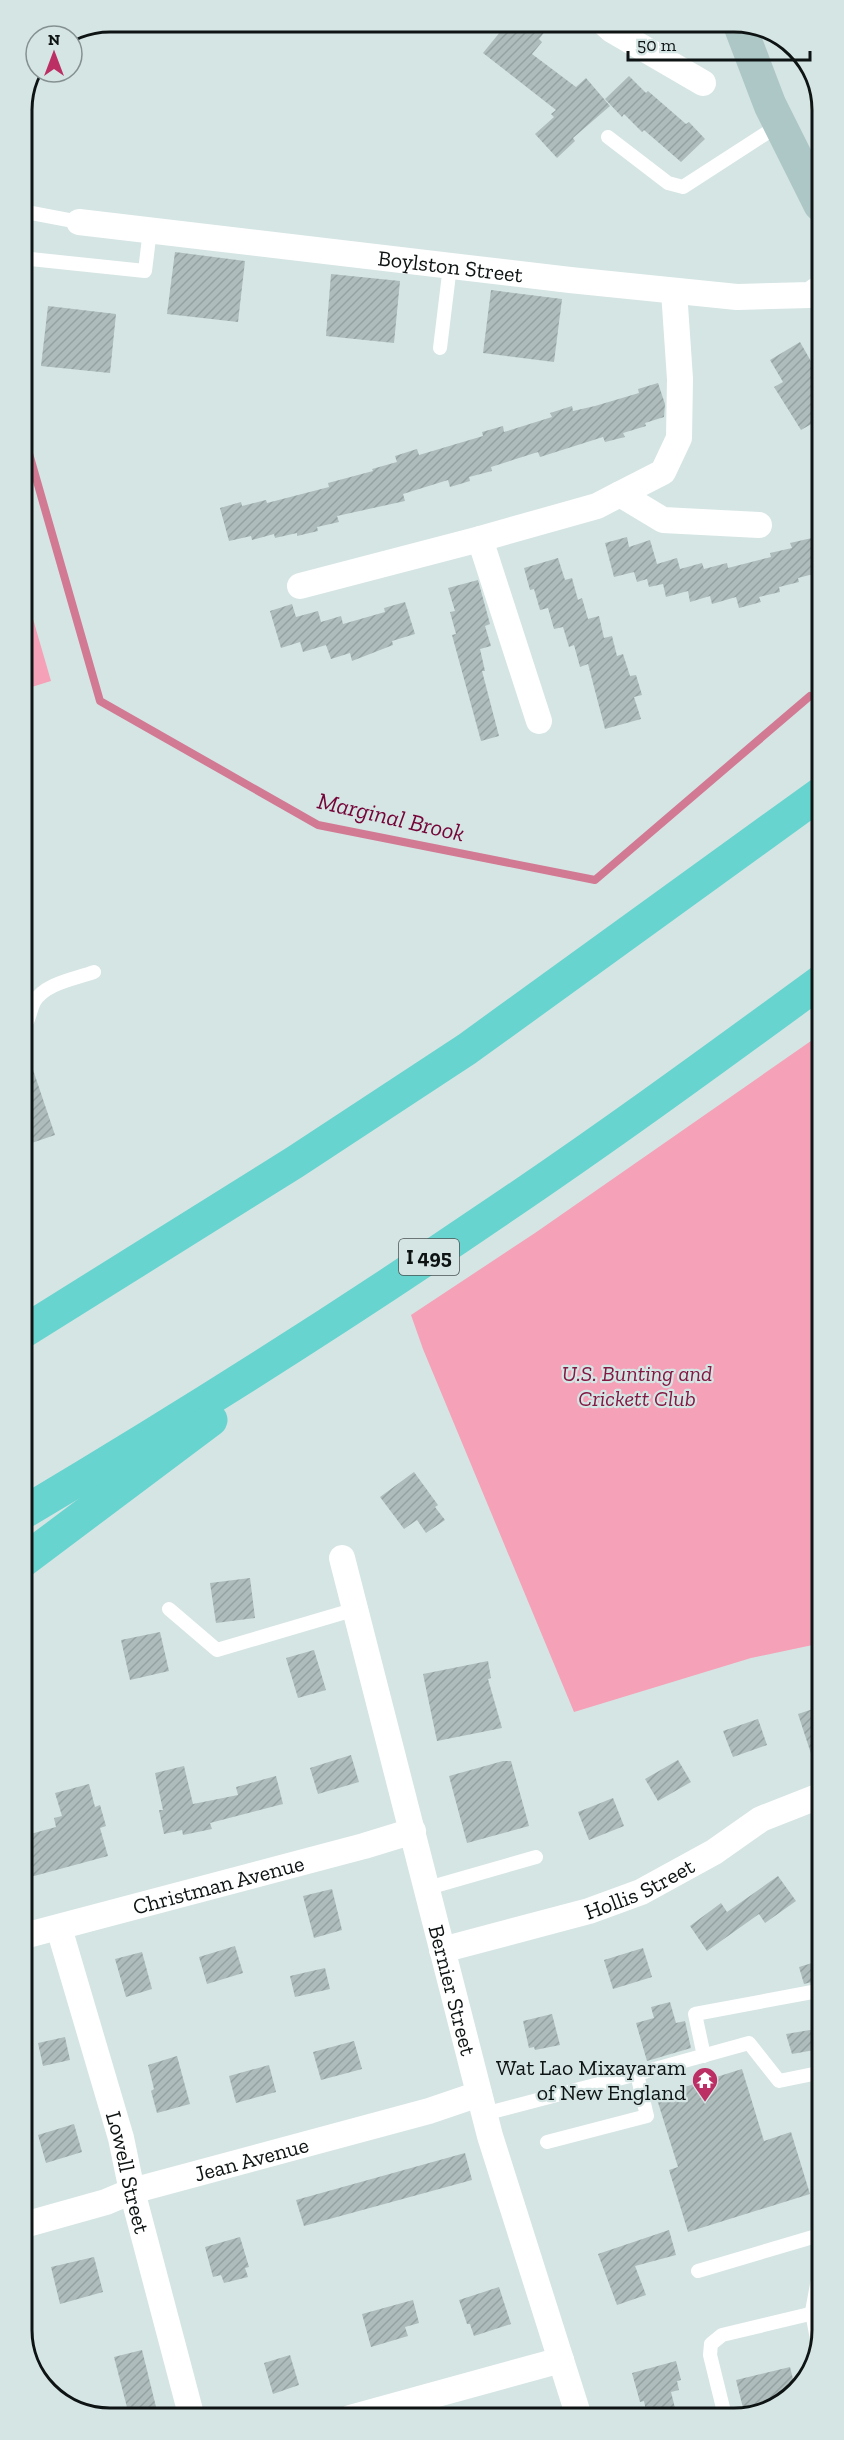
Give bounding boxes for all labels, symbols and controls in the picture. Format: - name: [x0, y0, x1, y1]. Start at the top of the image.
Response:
- north arrow: [24, 24, 84, 84]
- scale bar: [628, 24, 810, 62]
- text: N: [48, 30, 60, 49]
- text: 50 m: [637, 34, 677, 56]
- street label: Boylston Street: [376, 244, 525, 288]
- water label: Marginal Brook: [315, 785, 468, 848]
- road number: I 495: [399, 1239, 459, 1275]
- park label: U.S. Bunting and Crickett Club: [562, 1360, 712, 1412]
- street label: Christman Avenue: [130, 1849, 307, 1921]
- street label: Hollis Street: [581, 1852, 700, 1926]
- street label: Bernier Street: [422, 1922, 482, 2059]
- place label: Wat Lao Mixayaram of New England: [496, 2054, 686, 2106]
- temple icon: Wat Lao Mixayaram of New England: [690, 2065, 720, 2103]
- street label: Lowell Street: [100, 2108, 156, 2237]
- street label: Jean Avenue: [191, 2131, 312, 2188]

